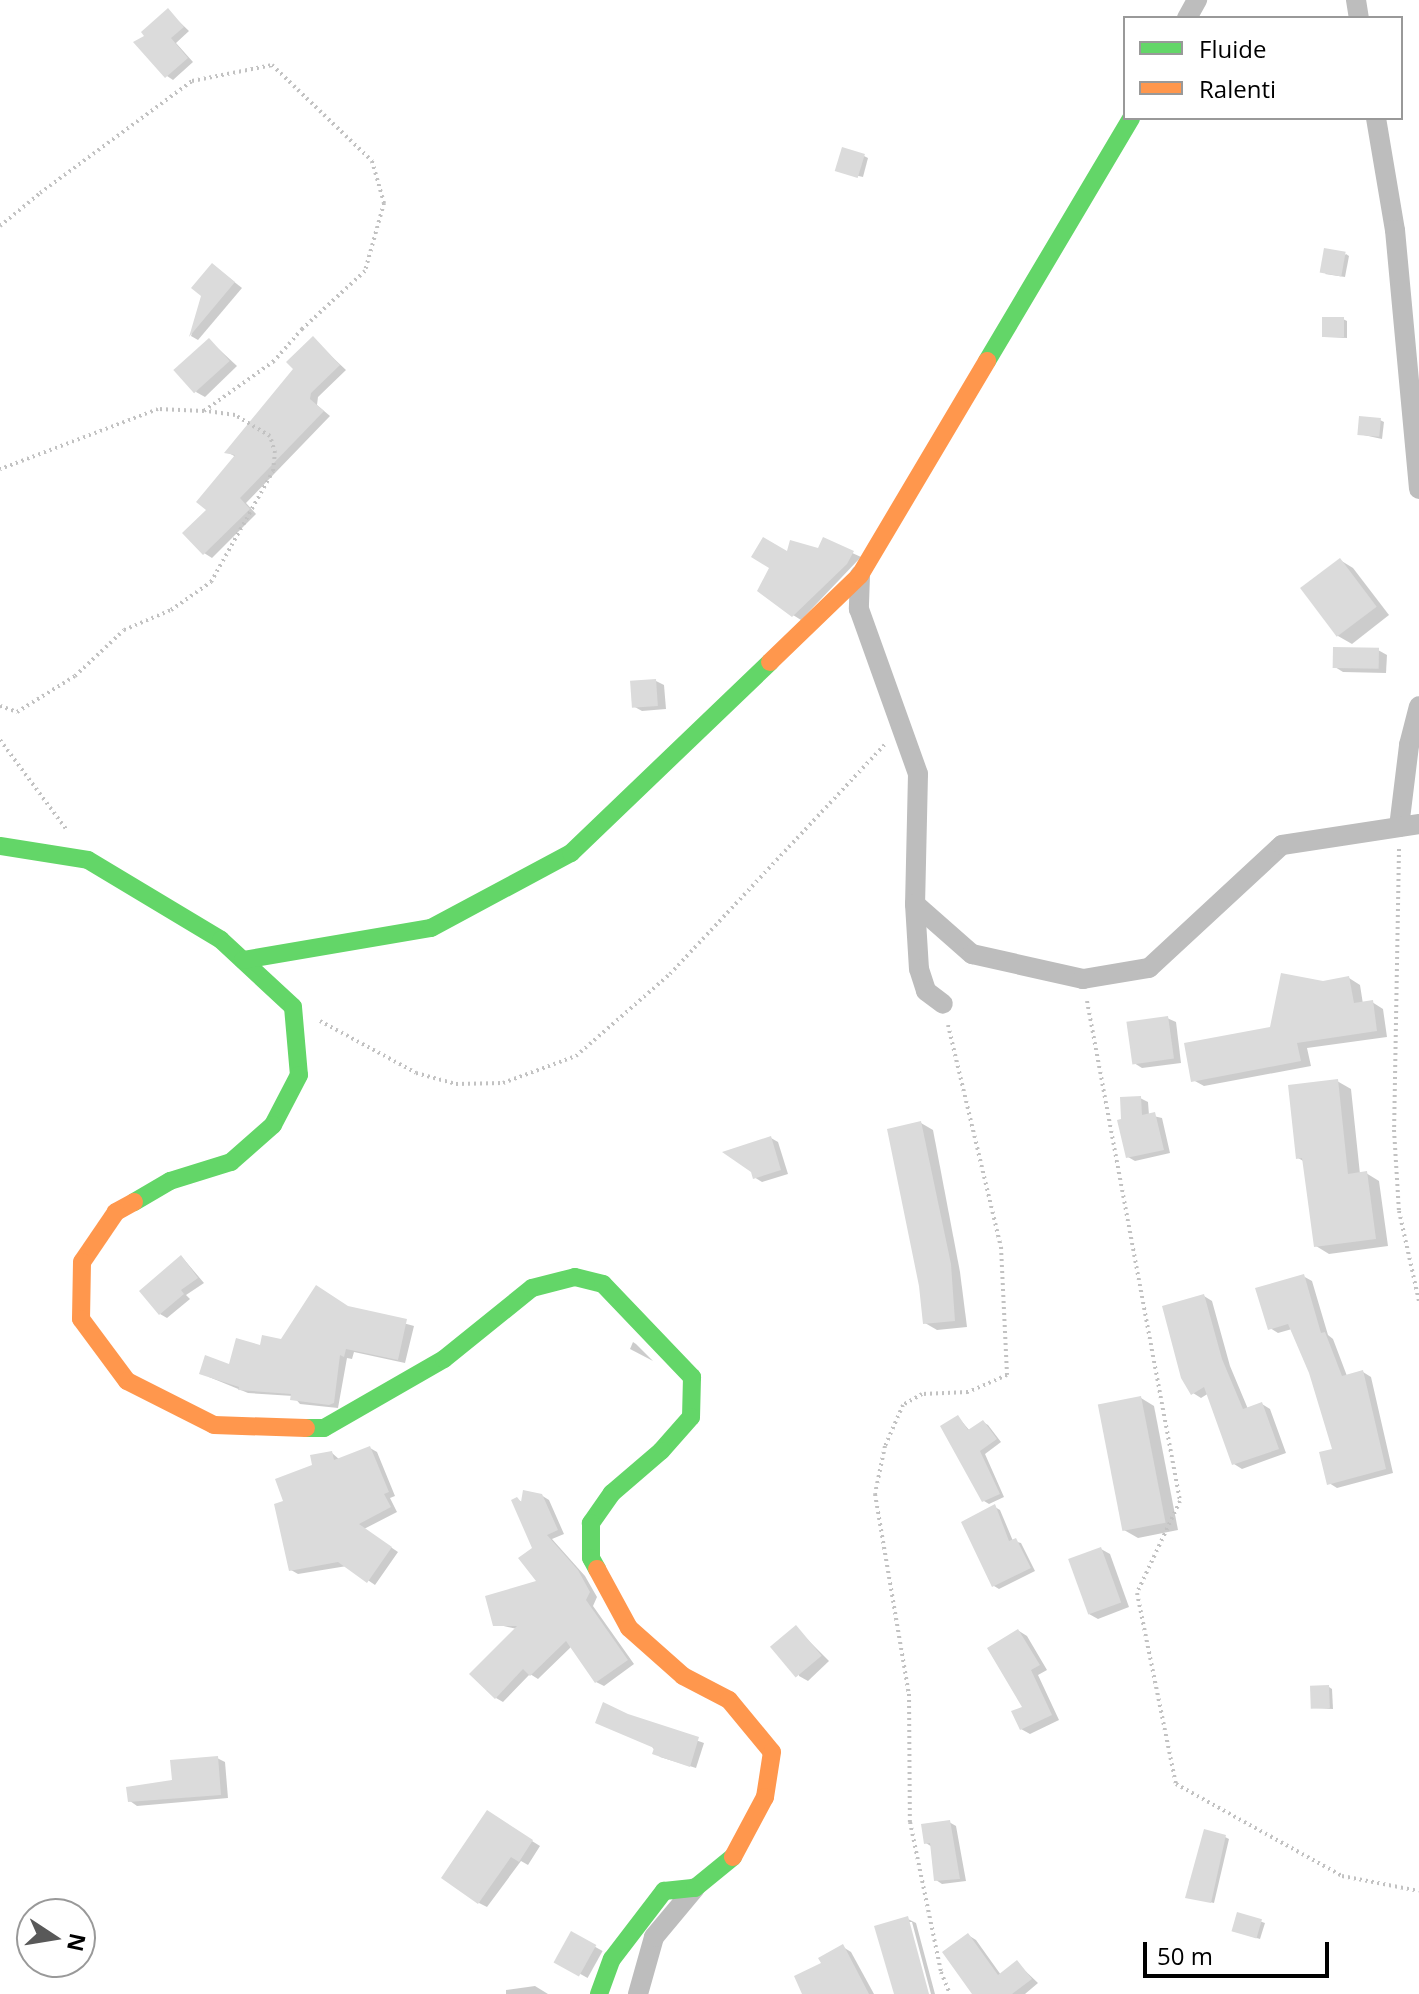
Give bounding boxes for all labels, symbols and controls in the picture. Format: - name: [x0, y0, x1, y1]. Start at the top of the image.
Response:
- legend: [1123, 16, 1403, 120]
- text: Fluide: [1199, 32, 1266, 65]
- text: Ralenti: [1199, 72, 1276, 105]
- north arrow: [16, 1898, 96, 1978]
- scale bar: [1147, 1926, 1333, 1976]
- text: N: [61, 1931, 94, 1954]
- text: 50 m: [1157, 1939, 1213, 1972]

